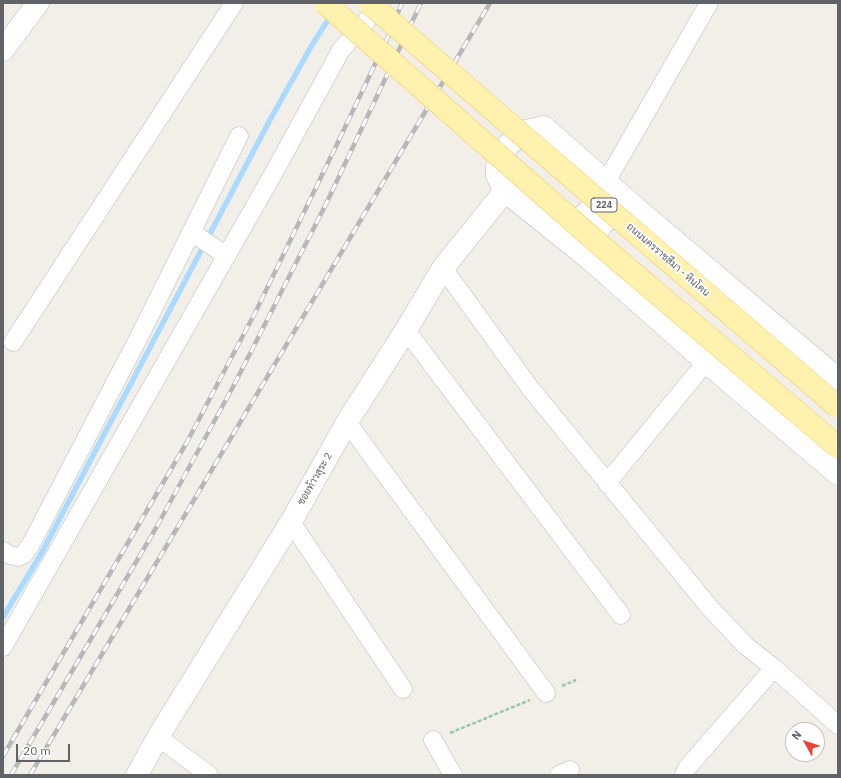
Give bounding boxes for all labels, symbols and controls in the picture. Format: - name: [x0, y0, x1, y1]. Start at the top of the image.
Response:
- road number: 224: [591, 198, 617, 212]
- street label: ถนนนครราชสีมา - หินโคน: [624, 221, 712, 299]
- street label: ซอยท้าวสุระ 2: [295, 451, 335, 507]
- north arrow: [785, 722, 825, 762]
- text: N: [789, 728, 804, 743]
- scale bar: [18, 736, 72, 762]
- text: 20 m: [23, 743, 51, 758]

